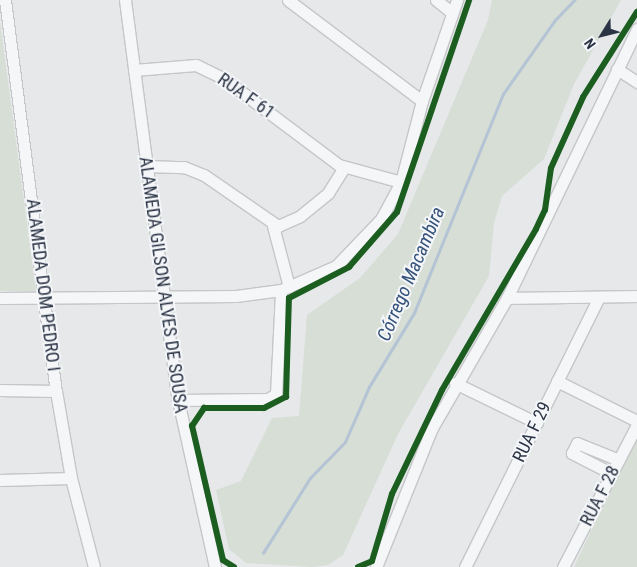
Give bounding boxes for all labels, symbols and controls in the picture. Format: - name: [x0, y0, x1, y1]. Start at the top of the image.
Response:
- north arrow: [577, 10, 627, 60]
- text: N: [581, 36, 599, 52]
- street label: RUA F 61: [213, 69, 279, 123]
- street label: ALAMEDA GILSON ALVES DE SOUSA: [134, 155, 192, 415]
- street label: ALAMEDA DOM PEDRO I: [22, 198, 64, 372]
- water label: Córrego Macambira: [372, 204, 450, 344]
- street label: RUA F 29: [508, 398, 556, 466]
- street label: RUA F 28: [576, 462, 624, 530]

